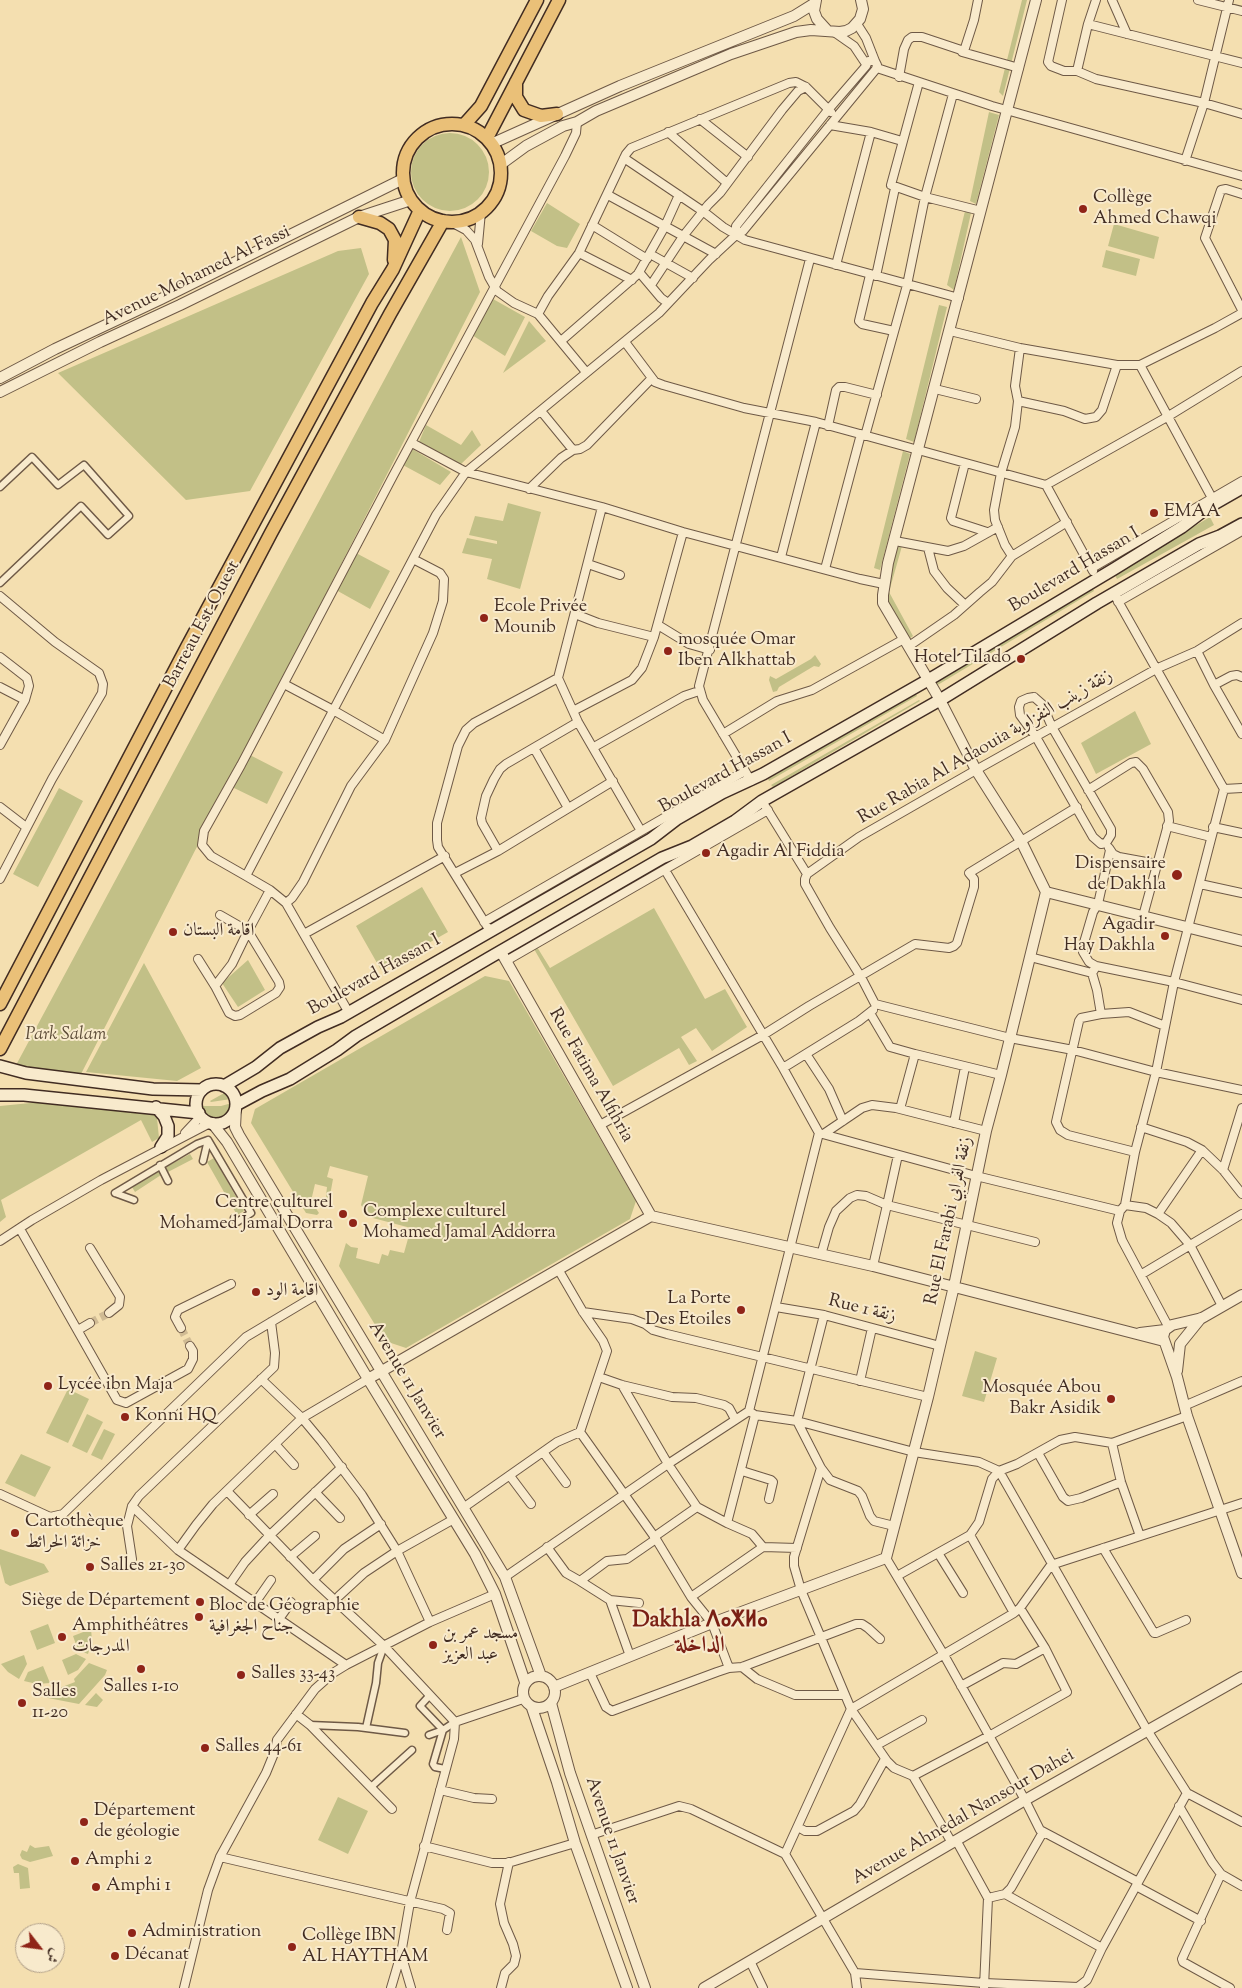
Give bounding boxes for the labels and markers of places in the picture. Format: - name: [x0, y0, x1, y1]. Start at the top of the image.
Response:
- place label: Collège Ahmed Chawqi: [1093, 188, 1217, 230]
- marker: Collège Ahmed Chawqi: [1077, 203, 1089, 215]
- place label: EMAA: [1164, 502, 1221, 524]
- marker: EMAA: [1148, 507, 1160, 519]
- place label: Ecole Privée Mounib: [494, 597, 587, 640]
- marker: Ecole Privée Mounib: [478, 612, 490, 624]
- place label: mosquée Omar Iben Alkhattab: [678, 630, 796, 672]
- marker: mosquée Omar Iben Alkhattab: [662, 645, 674, 657]
- place label: Hotel Tilado: [914, 648, 1011, 670]
- marker: Hotel Tilado: [1015, 653, 1027, 665]
- place label: Agadir Al Fiddia: [716, 842, 845, 864]
- marker: Agadir Al Fiddia: [700, 847, 712, 859]
- place label: Dispensaire de Dakhla: [1075, 854, 1166, 896]
- marker: Dispensaire de Dakhla: [1170, 868, 1184, 882]
- place label: Agadir Hay Dakhla: [1064, 915, 1155, 958]
- place label: اقامة البستان: [183, 921, 254, 943]
- marker: اقامة البستان: [167, 926, 179, 938]
- marker: Agadir Hay Dakhla: [1159, 930, 1171, 942]
- place label: Centre culturel Mohamed Jamal Dorra: [160, 1193, 333, 1236]
- place label: Complexe culturel Mohamed Jamal Addorra: [363, 1202, 556, 1244]
- marker: Centre culturel Mohamed Jamal Dorra: [337, 1208, 349, 1220]
- marker: Complexe culturel Mohamed Jamal Addorra: [347, 1217, 359, 1229]
- place label: اقامة الود: [266, 1281, 318, 1303]
- marker: اقامة الود: [250, 1286, 262, 1298]
- place label: La Porte Des Etoiles: [645, 1289, 731, 1332]
- marker: La Porte Des Etoiles: [735, 1304, 747, 1316]
- place label: Lycée ibn Maja: [58, 1375, 173, 1397]
- place label: Mosquée Abou Bakr Asidik: [982, 1378, 1101, 1420]
- marker: Lycée ibn Maja: [42, 1380, 54, 1392]
- marker: Mosquée Abou Bakr Asidik: [1105, 1393, 1117, 1405]
- place label: Konni HQ: [135, 1406, 217, 1428]
- marker: Konni HQ: [119, 1411, 131, 1423]
- place label: Cartothèque خزائة الخرائط: [25, 1512, 124, 1555]
- marker: Cartothèque خزائة الخرائط: [9, 1527, 21, 1539]
- place label: Salles 21-30: [100, 1556, 185, 1578]
- marker: Salles 21-30: [84, 1561, 96, 1573]
- place label: Siège de Département: [21, 1591, 190, 1613]
- marker: Siège de Département: [194, 1596, 206, 1608]
- place label: Bloc de Géographie جناح الجغرافية: [209, 1596, 360, 1638]
- marker: Bloc de Géographie جناح الجغرافية: [193, 1611, 205, 1623]
- place label: Amphithéâtres المدرجات: [72, 1616, 188, 1658]
- place label: مسجد عمر بن عبد العزيز: [443, 1624, 518, 1666]
- marker: Amphithéâtres المدرجات: [56, 1631, 68, 1643]
- marker: مسجد عمر بن عبد العزيز: [427, 1639, 439, 1651]
- marker: Salles 1-10: [135, 1663, 147, 1675]
- place label: Salles 33-43: [251, 1664, 335, 1686]
- marker: Salles 33-43: [235, 1669, 247, 1681]
- place label: Salles 1-10: [103, 1677, 179, 1699]
- place label: Salles 11-20: [32, 1682, 76, 1725]
- marker: Salles 11-20: [16, 1697, 28, 1709]
- place label: Salles 44-61: [215, 1737, 302, 1759]
- marker: Salles 44-61: [199, 1742, 211, 1754]
- place label: Département de géologie: [94, 1801, 196, 1844]
- marker: Département de géologie: [78, 1816, 90, 1828]
- place label: Amphi 2: [85, 1850, 152, 1872]
- marker: Amphi 2: [69, 1855, 81, 1867]
- place label: Amphi 1: [106, 1876, 171, 1898]
- marker: Amphi 1: [90, 1881, 102, 1893]
- place label: Administration: [142, 1922, 261, 1944]
- place label: Collège IBN AL HAYTHAM: [302, 1926, 428, 1968]
- marker: Administration: [126, 1927, 138, 1939]
- marker: Collège IBN AL HAYTHAM: [286, 1941, 298, 1953]
- place label: Décanat: [125, 1945, 189, 1967]
- marker: Décanat: [109, 1950, 121, 1962]

